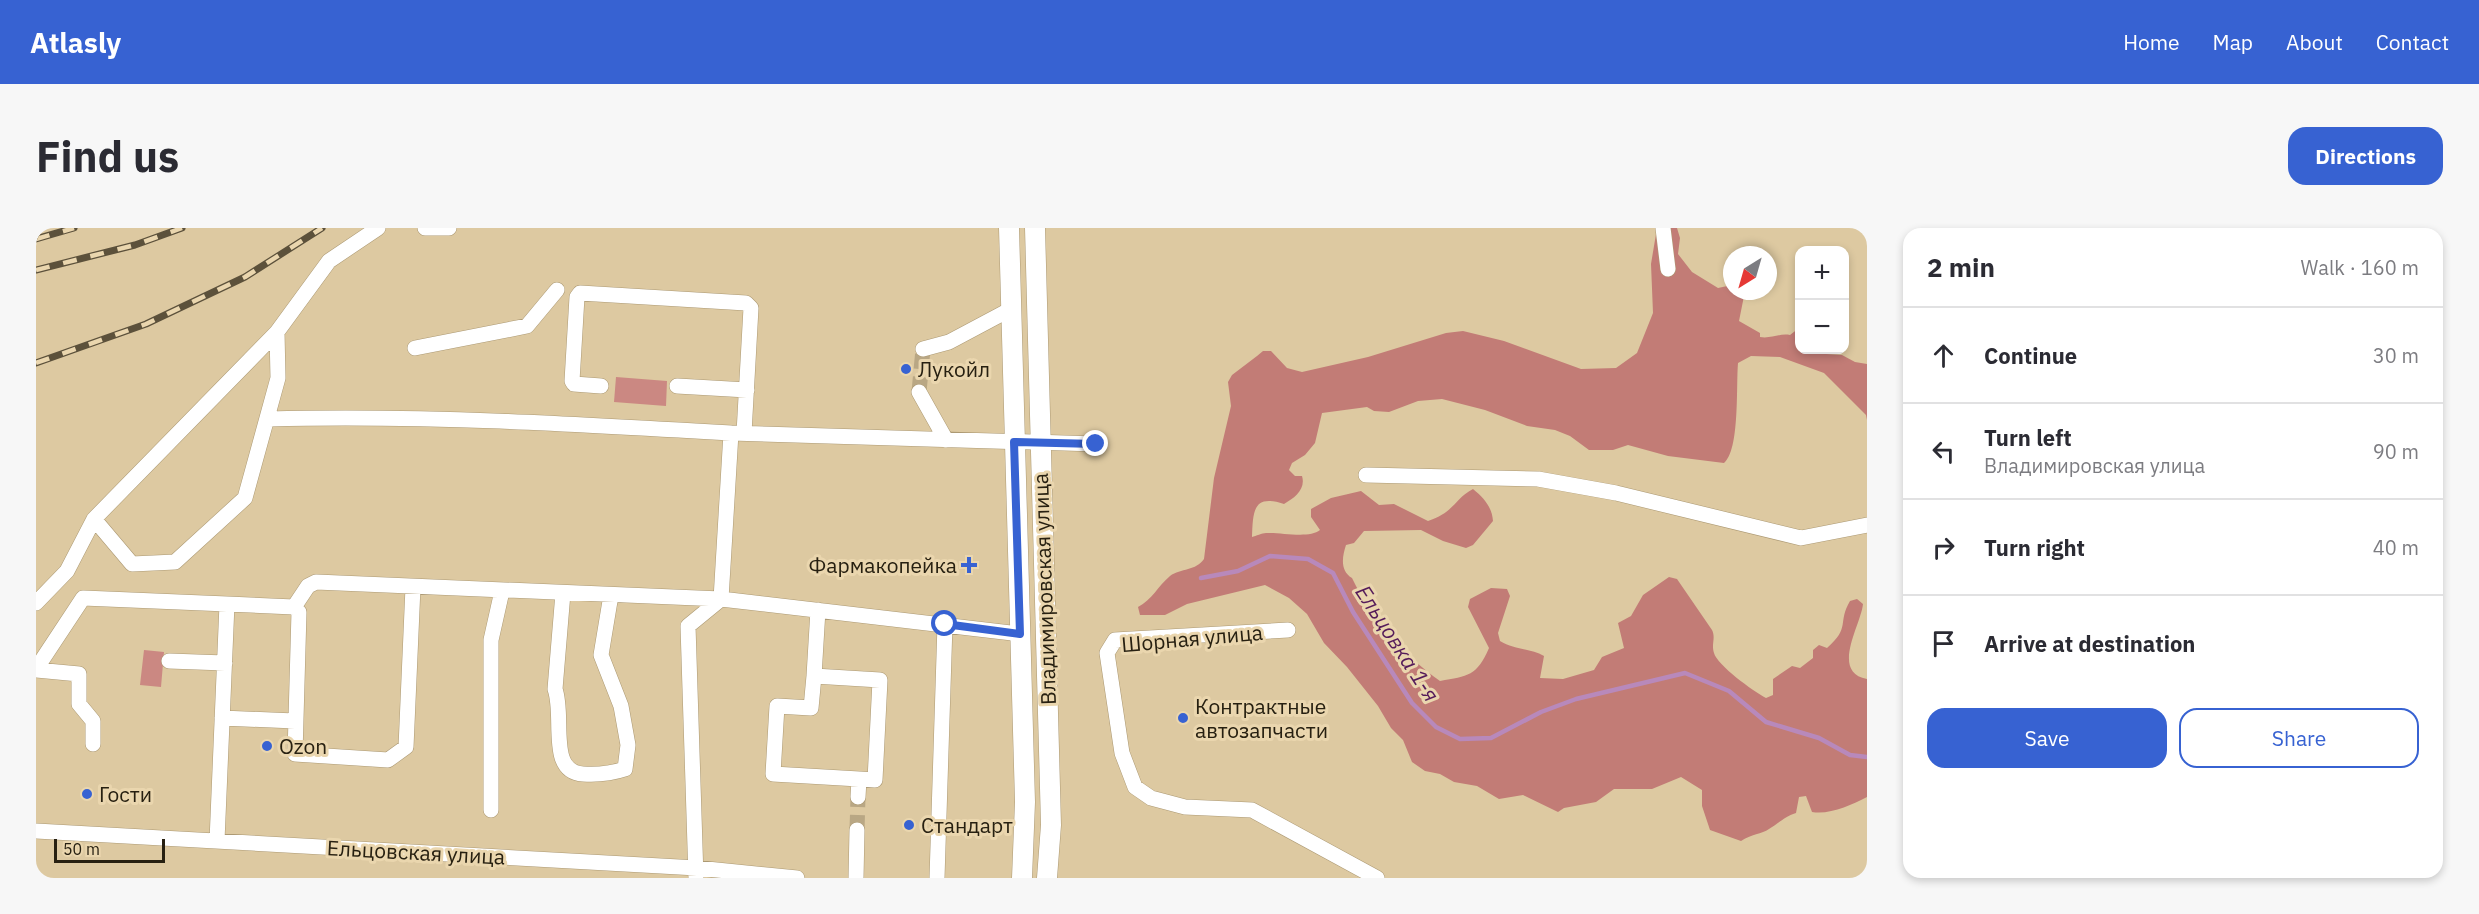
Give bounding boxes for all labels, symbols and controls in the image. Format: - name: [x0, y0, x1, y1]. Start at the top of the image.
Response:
- text: Atlasly: [30, 24, 121, 61]
- text: Home: [2123, 28, 2180, 56]
- text: Map: [2213, 28, 2253, 56]
- text: About: [2286, 28, 2343, 56]
- text: Contact: [2376, 28, 2449, 56]
- button: Directions: [2288, 127, 2443, 185]
- text: Find us: [36, 129, 179, 184]
- north arrow: [1723, 246, 1777, 300]
- map controls: [1795, 246, 1849, 354]
- button: +: [1795, 246, 1849, 300]
- text: 2 min: [1927, 250, 1995, 284]
- text: Walk · 160 m: [2301, 254, 2419, 281]
- button: −: [1795, 300, 1849, 354]
- icon: ahead: [1927, 339, 1960, 372]
- text: Continue: [1984, 341, 2077, 370]
- text: 30 m: [2373, 342, 2419, 369]
- place label: Лукойл: [918, 355, 990, 383]
- marker: Лукойл: [899, 362, 913, 376]
- text: Turn left: [1984, 423, 2072, 452]
- route end: [1082, 430, 1108, 456]
- icon: left: [1927, 435, 1960, 468]
- text: 90 m: [2373, 438, 2419, 465]
- text: Владимировская улица: [1984, 452, 2205, 479]
- street label: Владимировская улица: [1026, 472, 1062, 706]
- icon: right: [1927, 531, 1960, 564]
- text: Turn right: [1984, 533, 2085, 562]
- text: 40 m: [2373, 534, 2419, 561]
- place label: Фармакопейка: [809, 551, 957, 579]
- marker: Фармакопейка: [962, 558, 976, 572]
- water label: Ельцовка 1-я: [1349, 579, 1447, 707]
- route start: [931, 610, 957, 636]
- street label: Шорная улица: [1120, 618, 1264, 658]
- icon: arrive: [1927, 627, 1960, 660]
- text: Arrive at destination: [1984, 629, 2195, 658]
- place label: Контрактные автозапчасти: [1195, 692, 1328, 744]
- button: Save: [1927, 708, 2167, 768]
- button: Share: [2179, 708, 2419, 768]
- marker: Контрактные автозапчасти: [1176, 711, 1190, 725]
- place label: Ozon: [279, 732, 327, 760]
- marker: Ozon: [260, 739, 274, 753]
- place label: Гости: [99, 780, 152, 808]
- marker: Гости: [80, 787, 94, 801]
- place label: Стандарт: [921, 811, 1013, 839]
- marker: Стандарт: [902, 818, 916, 832]
- street label: Ельцовская улица: [326, 833, 506, 871]
- scale bar: [54, 836, 165, 864]
- text: 50 m: [63, 839, 100, 859]

